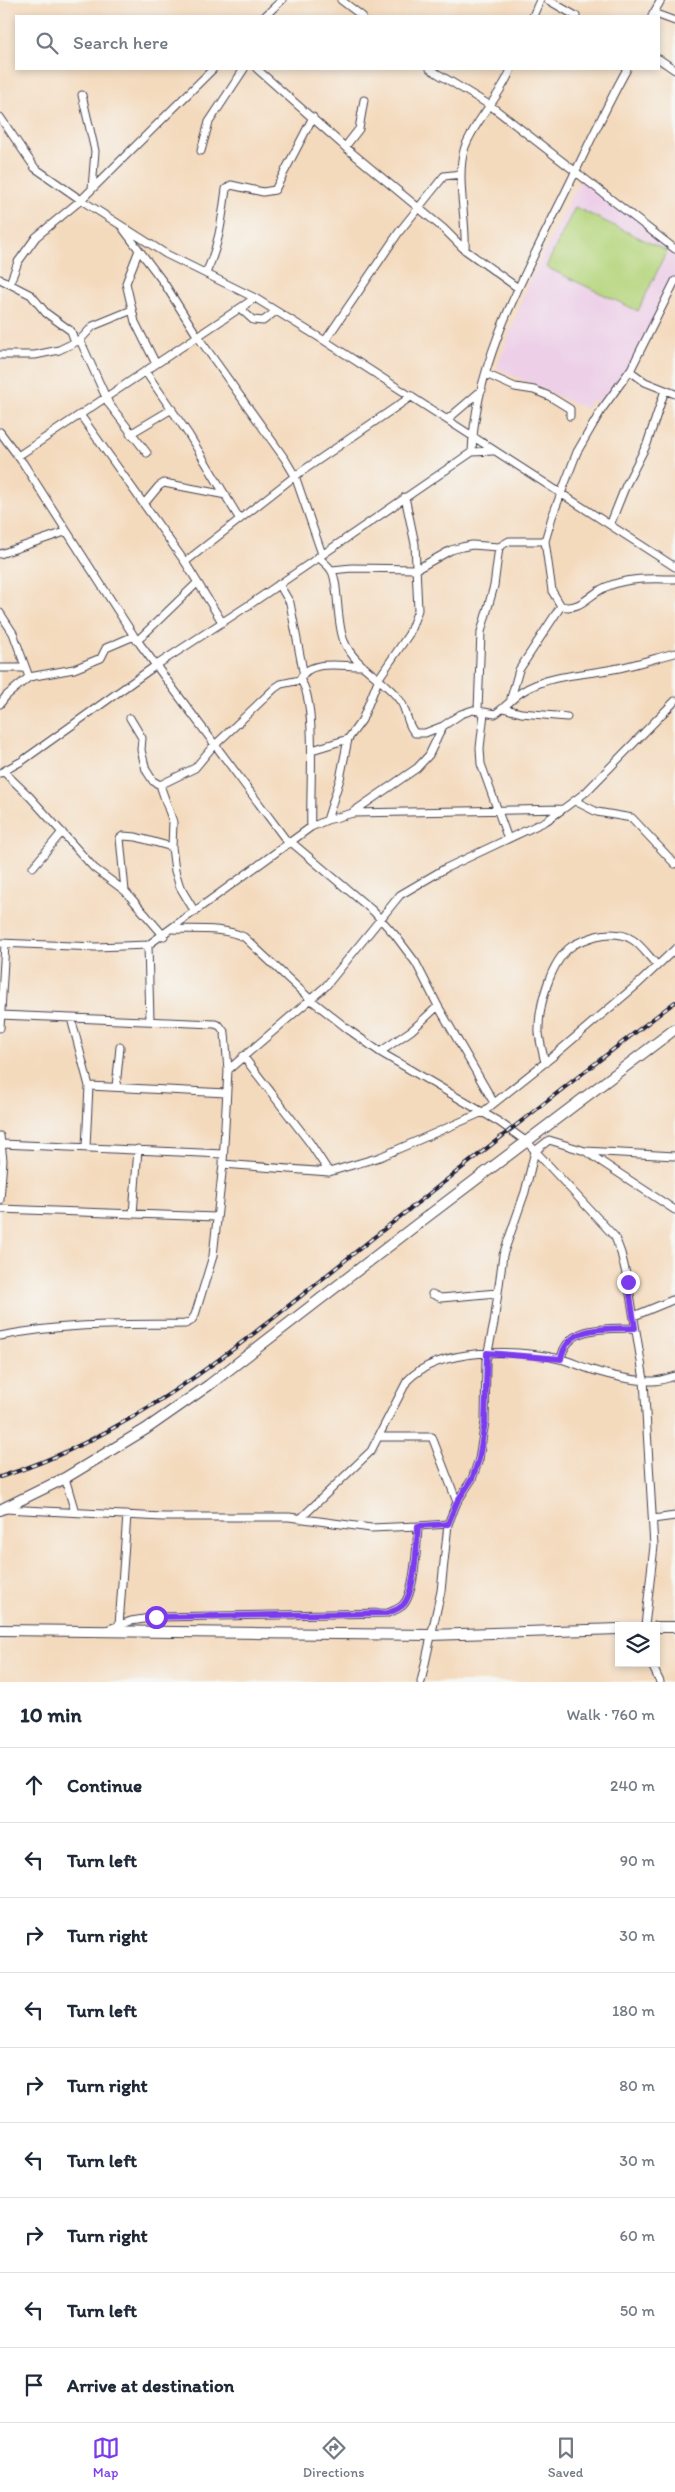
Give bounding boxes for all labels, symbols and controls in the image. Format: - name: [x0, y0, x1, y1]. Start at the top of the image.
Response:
- search box: [15, 15, 660, 70]
- icon: search: [33, 29, 61, 57]
- text: Search here: [73, 31, 168, 54]
- route end: [617, 1271, 640, 1294]
- route start: [145, 1606, 168, 1629]
- map controls: [615, 1622, 660, 1667]
- button: layers: [615, 1622, 660, 1667]
- text: 10 min: [20, 1702, 82, 1727]
- text: Walk · 760 m: [567, 1705, 655, 1724]
- icon: ahead: [20, 1771, 48, 1799]
- text: Continue: [67, 1774, 142, 1797]
- text: 240 m: [610, 1776, 655, 1795]
- icon: left: [20, 1846, 48, 1874]
- text: Turn left: [67, 1849, 137, 1872]
- text: 90 m: [620, 1851, 655, 1870]
- icon: right: [20, 1921, 48, 1949]
- text: Turn right: [67, 1924, 148, 1947]
- text: 30 m: [619, 1926, 655, 1945]
- icon: left: [20, 1996, 48, 2024]
- text: Turn left: [67, 1999, 137, 2022]
- text: 180 m: [612, 2001, 655, 2020]
- icon: right: [20, 2071, 48, 2099]
- text: Turn right: [67, 2074, 148, 2097]
- text: 80 m: [619, 2076, 655, 2095]
- icon: left: [20, 2146, 48, 2174]
- text: Turn left: [67, 2149, 137, 2172]
- text: 30 m: [619, 2151, 655, 2170]
- icon: right: [20, 2221, 48, 2249]
- text: Turn right: [67, 2224, 148, 2247]
- text: 60 m: [620, 2226, 655, 2245]
- icon: left: [20, 2296, 48, 2324]
- text: Turn left: [67, 2299, 137, 2322]
- text: 50 m: [620, 2301, 655, 2320]
- icon: arrive: [20, 2371, 48, 2399]
- text: Arrive at destination: [67, 2374, 234, 2397]
- tab: Map: [92, 2434, 120, 2481]
- tab: Directions: [303, 2434, 364, 2481]
- tab: Saved: [548, 2434, 583, 2481]

